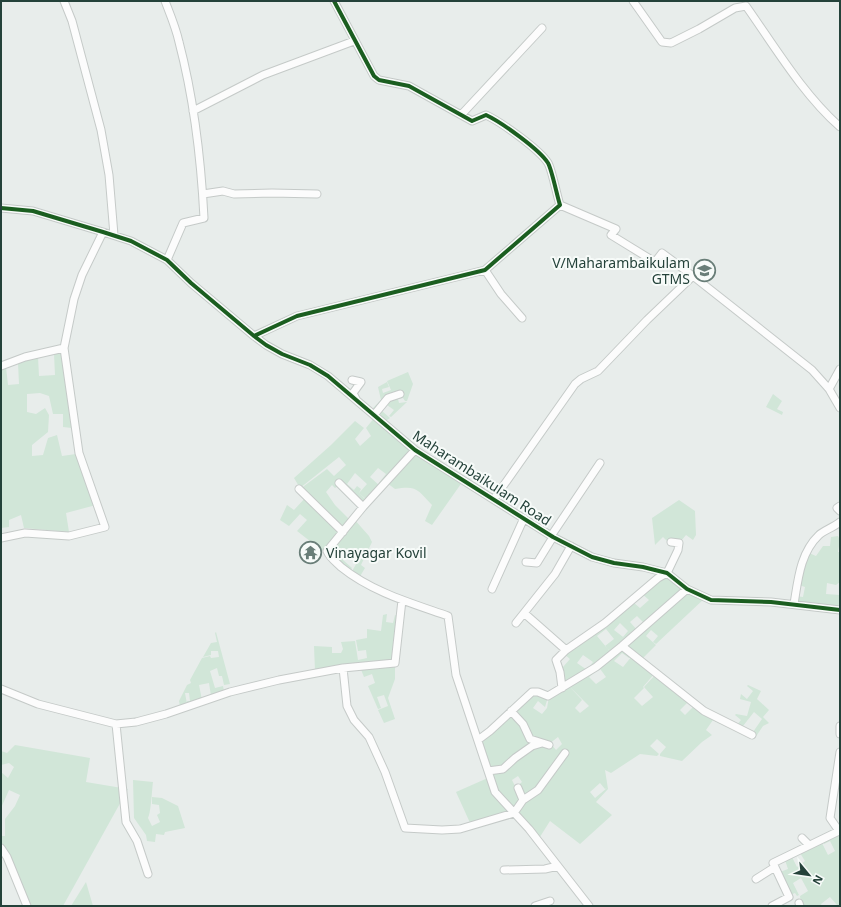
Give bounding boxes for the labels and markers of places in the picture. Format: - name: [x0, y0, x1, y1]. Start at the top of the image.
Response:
- place label: V/Maharambaikulam GTMS: [552, 253, 690, 288]
- school or university icon: V/Maharambaikulam GTMS: [692, 258, 718, 284]
- temple icon: Vinayagar Kovil: [297, 540, 323, 566]
- place label: Vinayagar Kovil: [326, 543, 427, 562]

